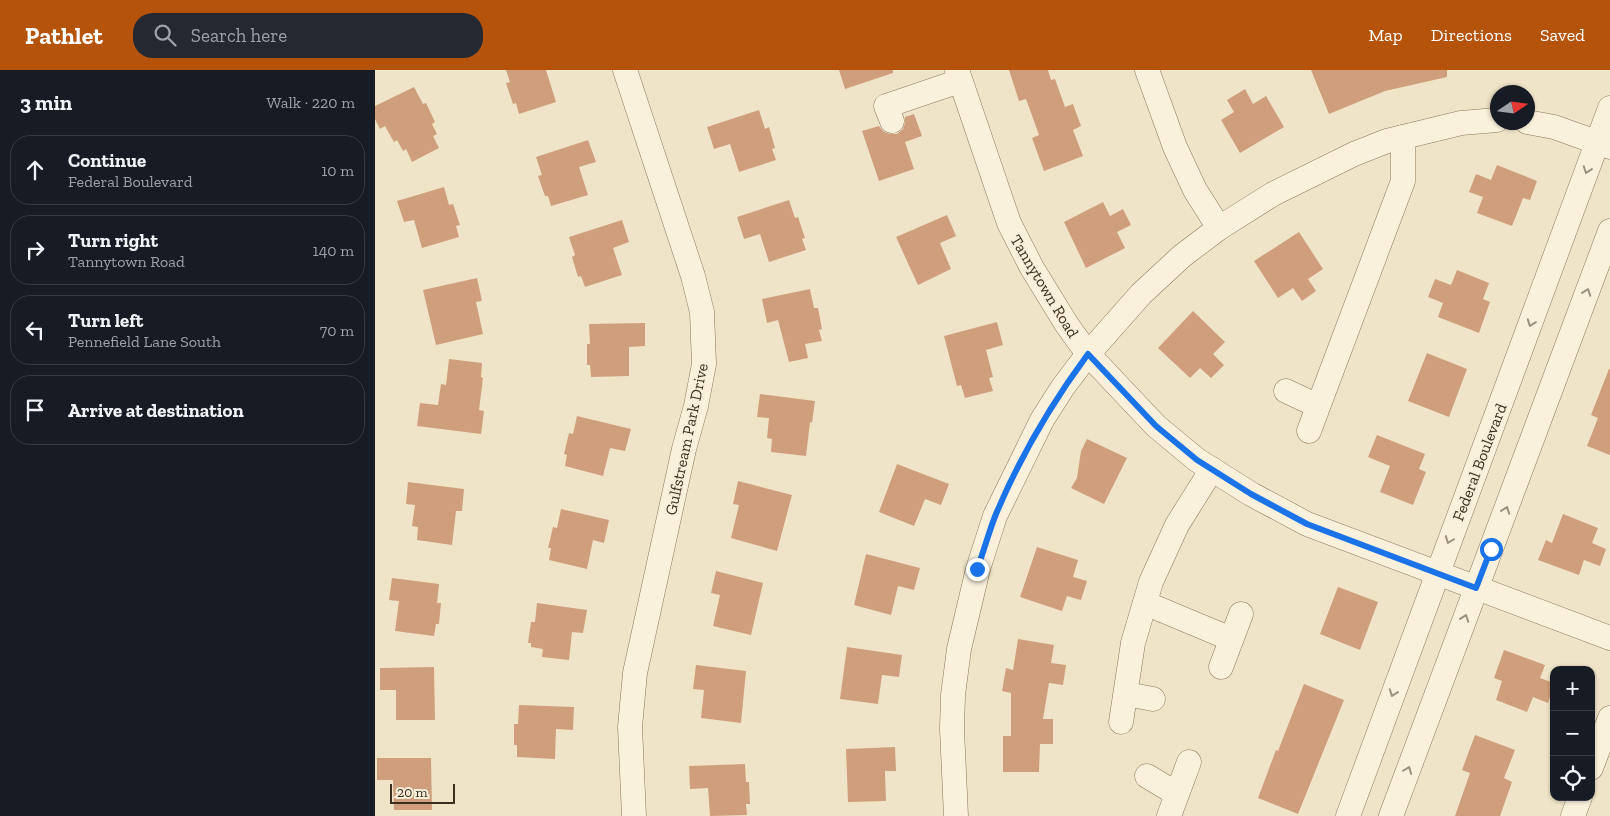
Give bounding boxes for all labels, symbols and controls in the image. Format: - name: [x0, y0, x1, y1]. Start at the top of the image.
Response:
- search box: [133, 13, 483, 58]
- text: Pathlet: [25, 21, 103, 50]
- icon: search: [151, 21, 179, 49]
- text: Search here: [191, 24, 287, 47]
- text: Map: [1368, 24, 1403, 46]
- text: Directions: [1431, 24, 1512, 46]
- text: Saved: [1540, 24, 1585, 46]
- north arrow: [1490, 85, 1535, 130]
- text: 3 min: [20, 90, 72, 115]
- text: Walk · 220 m: [267, 93, 355, 112]
- text: Continue: [68, 149, 146, 172]
- icon: ahead: [21, 156, 49, 184]
- text: 10 m: [321, 161, 354, 180]
- one-way arrow: [1583, 165, 1593, 174]
- text: Federal Boulevard: [68, 172, 192, 191]
- text: Turn right: [68, 229, 158, 252]
- street label: Tannytown Road: [1006, 231, 1083, 341]
- icon: right: [21, 236, 49, 264]
- text: 140 m: [313, 241, 354, 260]
- text: Tannytown Road: [68, 252, 185, 271]
- one-way arrow: [1581, 289, 1591, 297]
- text: Turn left: [68, 309, 143, 332]
- icon: left: [21, 316, 49, 344]
- one-way arrow: [1527, 318, 1537, 326]
- text: 70 m: [320, 321, 354, 340]
- text: Pennefield Lane South: [68, 332, 221, 351]
- street label: Gulfstream Park Drive: [661, 361, 712, 517]
- icon: arrive: [21, 396, 49, 424]
- text: Arrive at destination: [68, 399, 244, 422]
- street label: Federal Boulevard: [1448, 400, 1511, 524]
- one-way arrow: [1500, 506, 1510, 515]
- one-way arrow: [1445, 536, 1455, 544]
- route start: [1480, 538, 1503, 561]
- route end: [966, 558, 989, 581]
- one-way arrow: [1459, 614, 1469, 623]
- map controls: [1550, 666, 1595, 801]
- button: +: [1550, 666, 1595, 711]
- one-way arrow: [1389, 688, 1399, 697]
- button: −: [1550, 711, 1595, 756]
- button: locate: [1550, 756, 1595, 801]
- one-way arrow: [1402, 767, 1412, 775]
- scale bar: [390, 781, 455, 804]
- text: 20 m: [397, 784, 428, 801]

